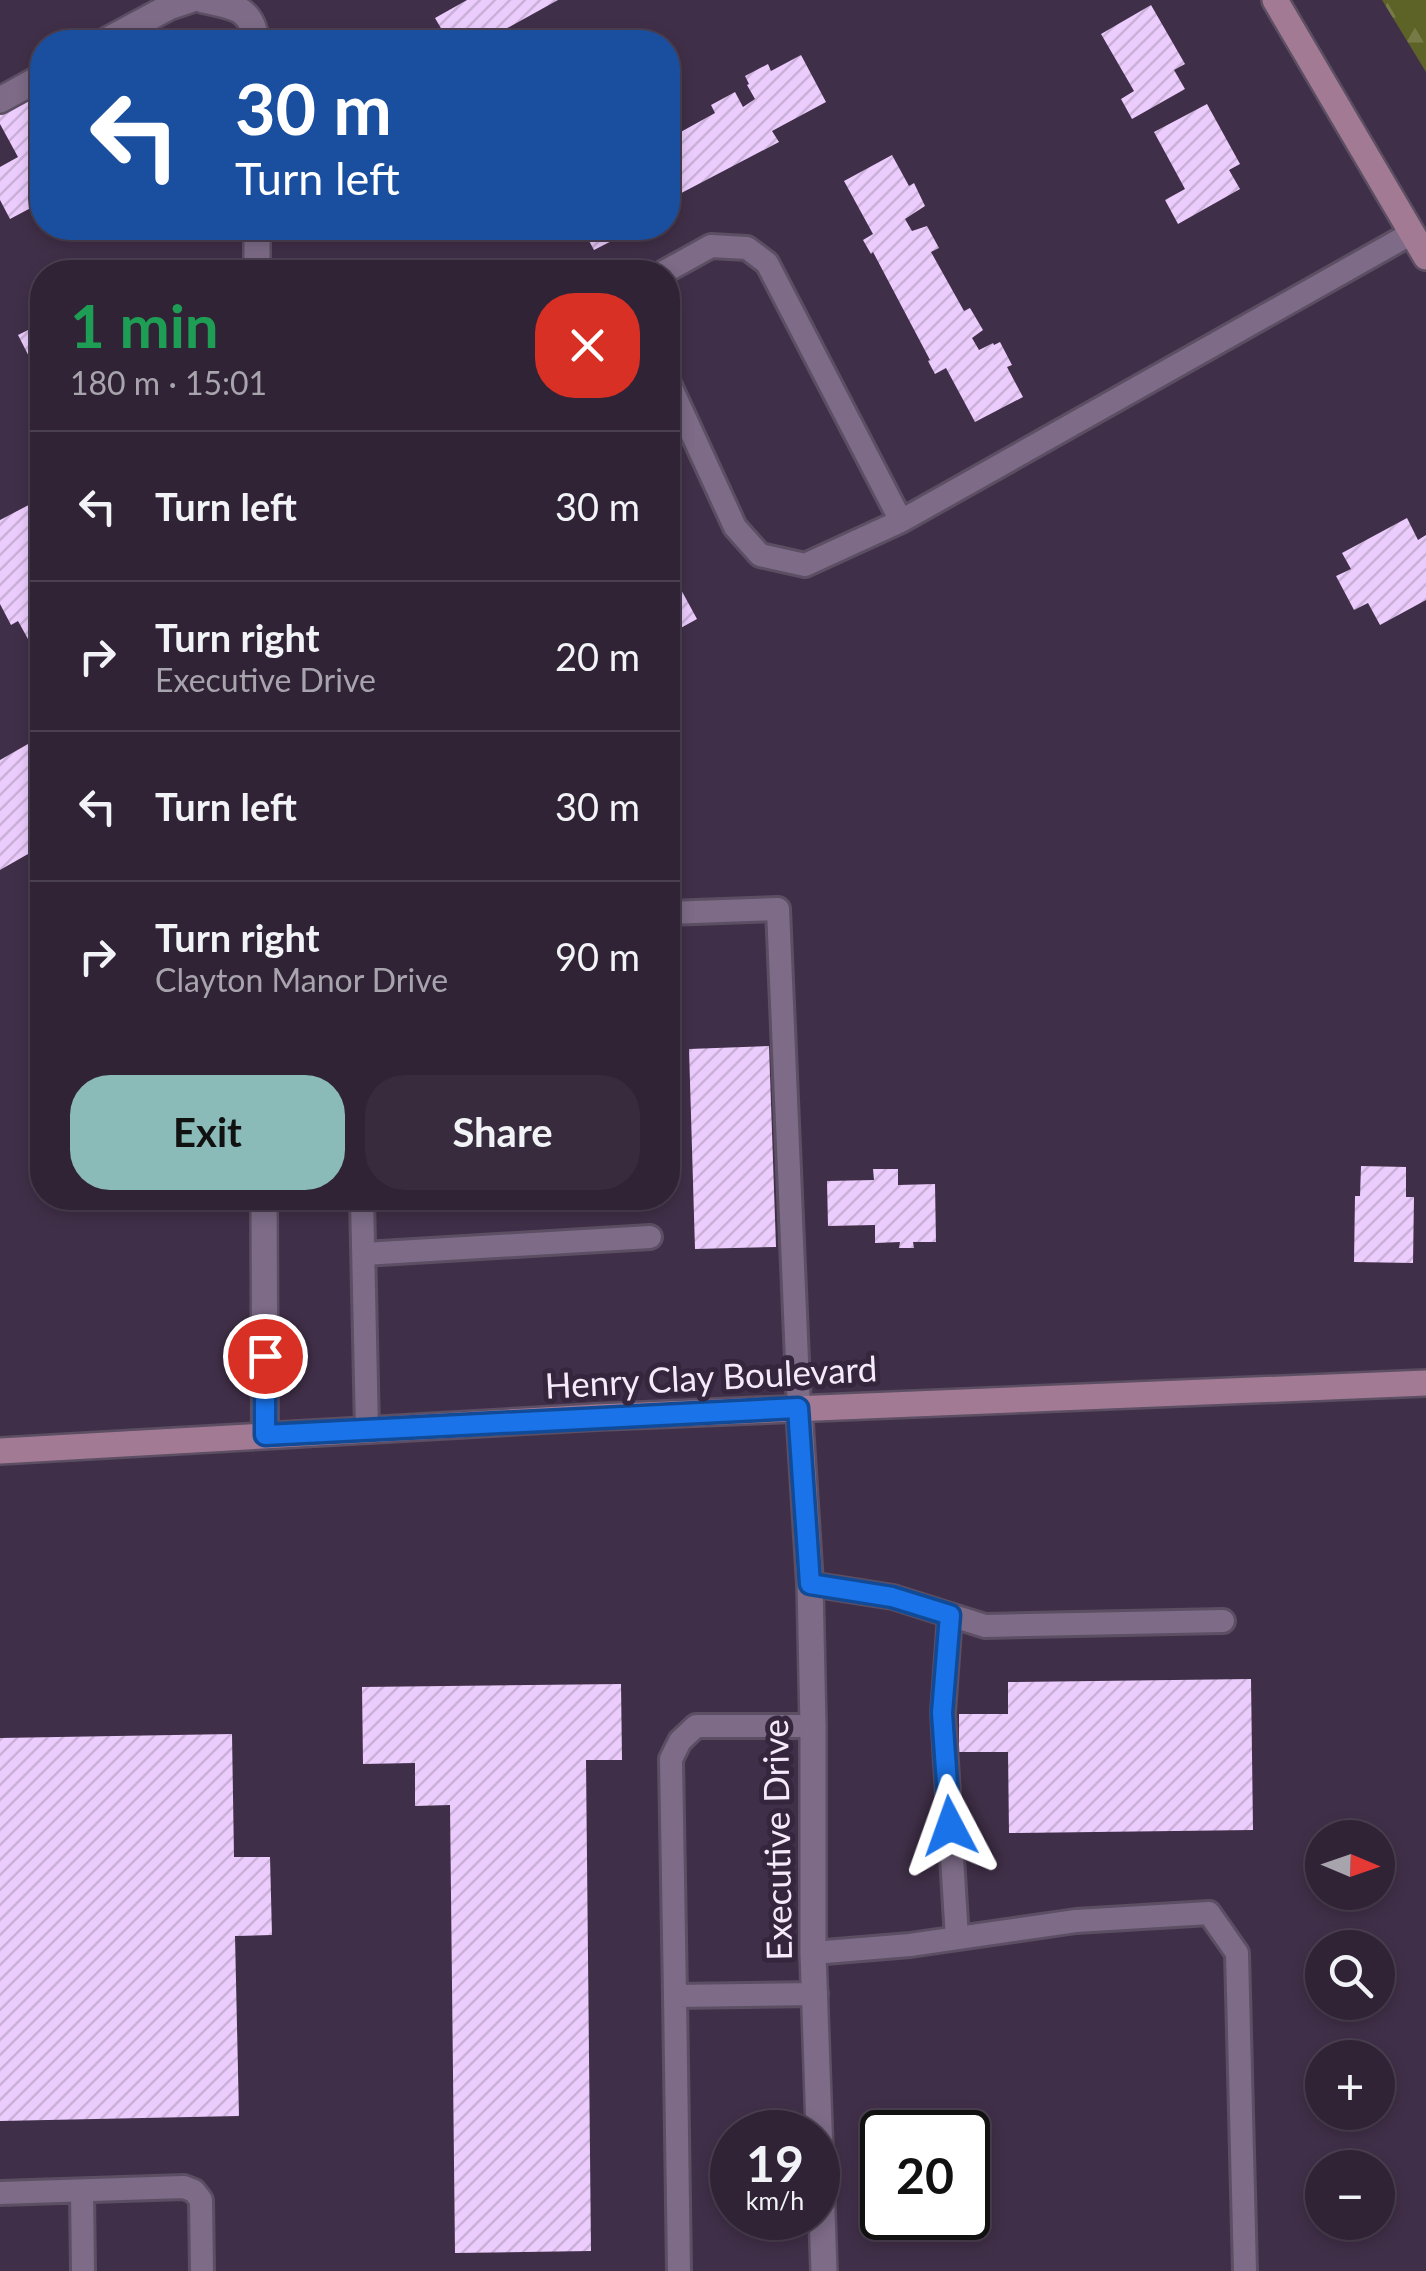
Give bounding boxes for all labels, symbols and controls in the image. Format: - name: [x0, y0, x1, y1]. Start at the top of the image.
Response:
- text: 30 m: [235, 66, 392, 150]
- icon: left: [70, 70, 200, 200]
- text: Turn left: [235, 151, 400, 205]
- text: 1 min: [70, 289, 219, 361]
- button: close: [535, 293, 640, 398]
- text: 180 m · 15:01: [70, 363, 267, 402]
- icon: left: [70, 479, 125, 534]
- text: Turn left: [155, 483, 297, 529]
- text: 30 m: [555, 483, 640, 529]
- text: Turn right: [155, 614, 320, 660]
- icon: right: [70, 629, 125, 684]
- text: 20 m: [555, 633, 640, 679]
- text: Executive Drive: [155, 660, 376, 699]
- icon: left: [70, 779, 125, 834]
- text: Turn left: [155, 783, 297, 829]
- text: 30 m: [555, 783, 640, 829]
- text: Turn right: [155, 914, 320, 960]
- icon: right: [70, 929, 125, 984]
- text: 90 m: [555, 933, 640, 979]
- text: Clayton Manor Drive: [155, 960, 448, 999]
- button: Exit: [70, 1075, 345, 1190]
- button: Share: [365, 1075, 640, 1190]
- pin: [223, 1314, 308, 1399]
- icon: arrive: [238, 1329, 293, 1384]
- street label: Henry Clay Boulevard: [544, 1346, 878, 1406]
- street label: Executive Drive: [753, 1719, 799, 1961]
- position arrow: [898, 1774, 1002, 1878]
- north arrow: [1305, 1820, 1395, 1910]
- map controls: [1305, 1820, 1395, 2240]
- button: search: [1305, 1930, 1395, 2020]
- button: +: [1305, 2040, 1395, 2130]
- speed limit sign: 20: [860, 2110, 990, 2240]
- text: 19: [746, 2133, 804, 2193]
- button: −: [1305, 2150, 1395, 2240]
- text: km/h: [746, 2185, 804, 2215]

